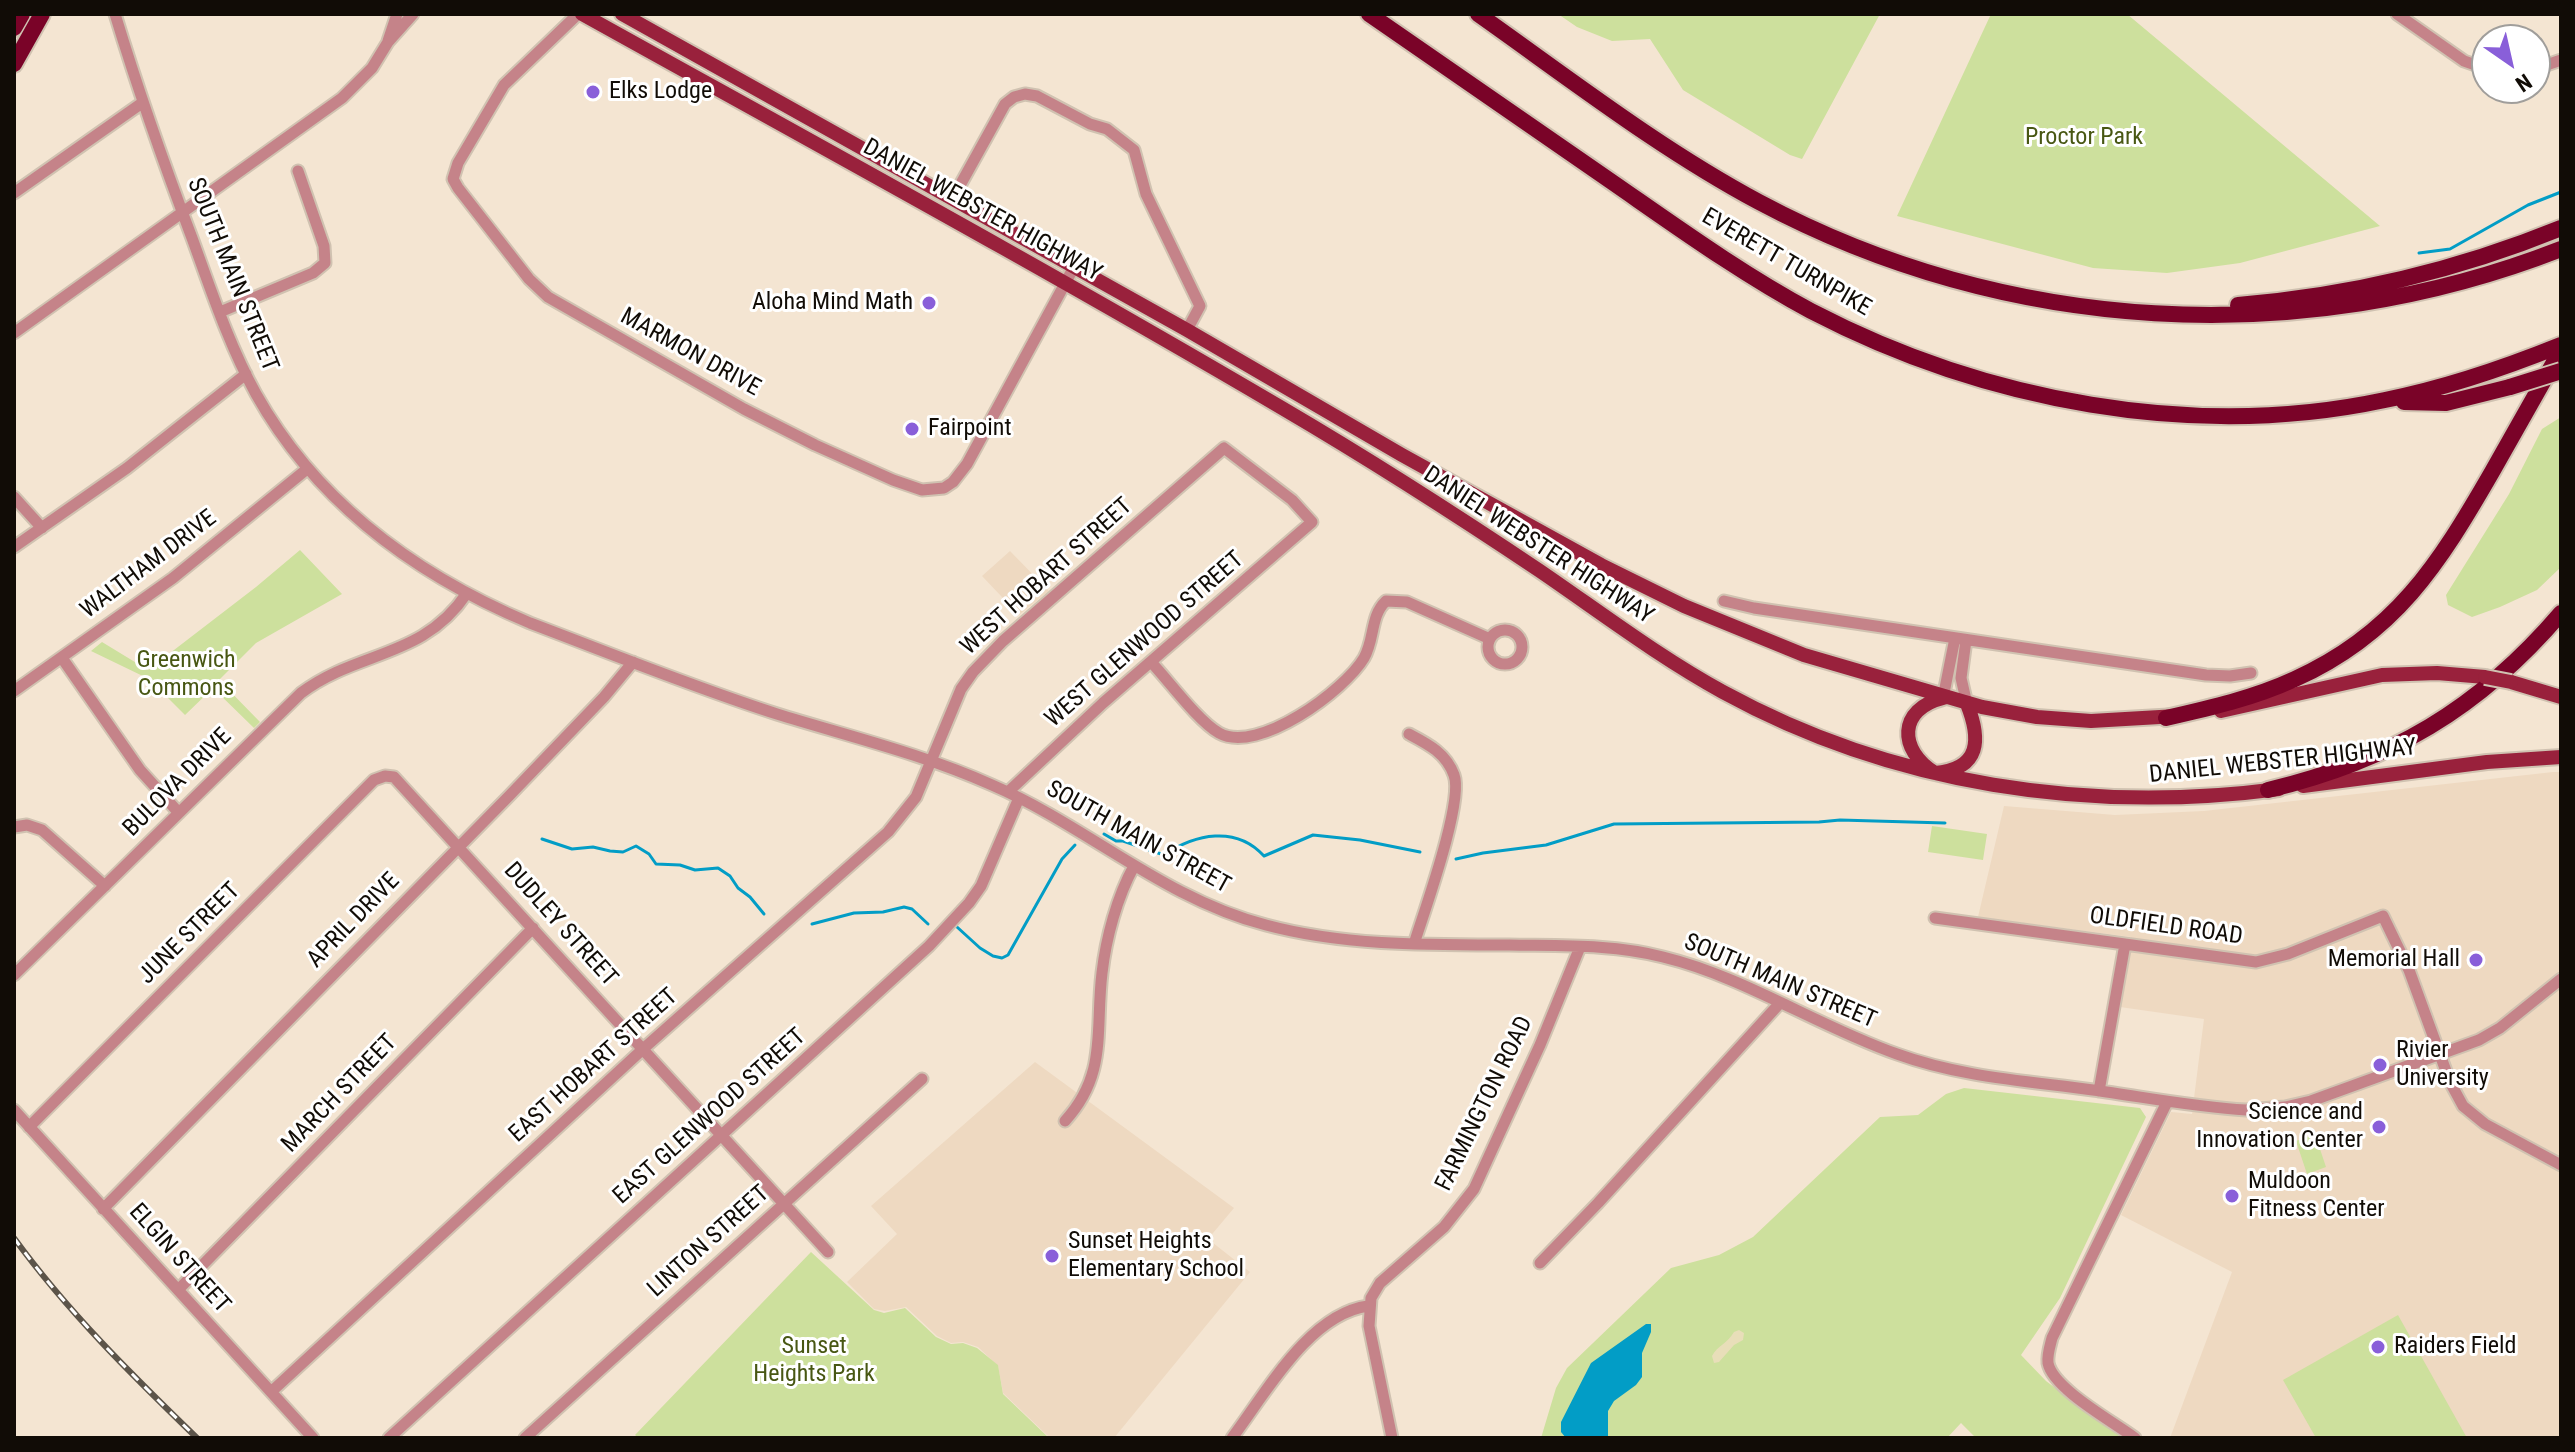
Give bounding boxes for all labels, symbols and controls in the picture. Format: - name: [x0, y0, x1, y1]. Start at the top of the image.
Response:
- north arrow: [2471, 24, 2551, 104]
- text: N: [2511, 69, 2536, 97]
- place label: Elks Lodge: [609, 78, 712, 106]
- marker: Elks Lodge: [584, 83, 602, 101]
- park label: Proctor Park: [2025, 124, 2143, 152]
- street label: DANIEL WEBSTER HIGHWAY: [858, 133, 1106, 289]
- street label: SOUTH MAIN STREET: [180, 174, 284, 376]
- street label: EVERETT TURNPIKE: [1696, 203, 1876, 323]
- place label: Aloha Mind Math: [752, 289, 913, 317]
- marker: Aloha Mind Math: [920, 294, 938, 312]
- street label: MARMON DRIVE: [615, 303, 765, 403]
- place label: Fairpoint: [928, 415, 1012, 443]
- marker: Fairpoint: [903, 420, 921, 438]
- street label: DANIEL WEBSTER HIGHWAY: [1418, 461, 1658, 631]
- street label: WEST HOBART STREET: [955, 492, 1139, 662]
- street label: WALTHAM DRIVE: [75, 505, 223, 625]
- street label: WEST GLENWOOD STREET: [1040, 546, 1250, 734]
- park label: Greenwich Commons: [136, 647, 236, 703]
- street label: BULOVA DRIVE: [118, 723, 238, 843]
- street label: DANIEL WEBSTER HIGHWAY: [2148, 734, 2418, 790]
- street label: SOUTH MAIN STREET: [1041, 775, 1235, 901]
- street label: DUDLEY STREET: [497, 857, 623, 993]
- street label: APRIL DRIVE: [302, 868, 406, 974]
- street label: JUNE STREET: [133, 877, 247, 991]
- street label: OLDFIELD ROAD: [2088, 902, 2244, 952]
- street label: SOUTH MAIN STREET: [1680, 928, 1880, 1036]
- place label: Memorial Hall: [2328, 946, 2460, 974]
- marker: Memorial Hall: [2467, 951, 2485, 969]
- street label: EAST HOBART STREET: [504, 983, 684, 1149]
- street label: FARMINGTON ROAD: [1430, 1012, 1540, 1196]
- street label: EAST GLENWOOD STREET: [608, 1023, 812, 1211]
- street label: MARCH STREET: [276, 1029, 404, 1159]
- place label: Rivier University: [2396, 1037, 2489, 1093]
- marker: Rivier University: [2371, 1056, 2389, 1074]
- place label: Science and Innovation Center: [2196, 1099, 2363, 1155]
- marker: Science and Innovation Center: [2370, 1118, 2388, 1136]
- place label: Muldoon Fitness Center: [2248, 1168, 2385, 1224]
- street label: LINTON STREET: [642, 1180, 776, 1304]
- marker: Muldoon Fitness Center: [2223, 1187, 2241, 1205]
- street label: ELGIN STREET: [122, 1198, 236, 1320]
- place label: Sunset Heights Elementary School: [1068, 1228, 1244, 1284]
- marker: Sunset Heights Elementary School: [1043, 1247, 1061, 1265]
- park label: Sunset Heights Park: [753, 1333, 875, 1389]
- place label: Raiders Field: [2394, 1333, 2516, 1361]
- marker: Raiders Field: [2369, 1338, 2387, 1356]

